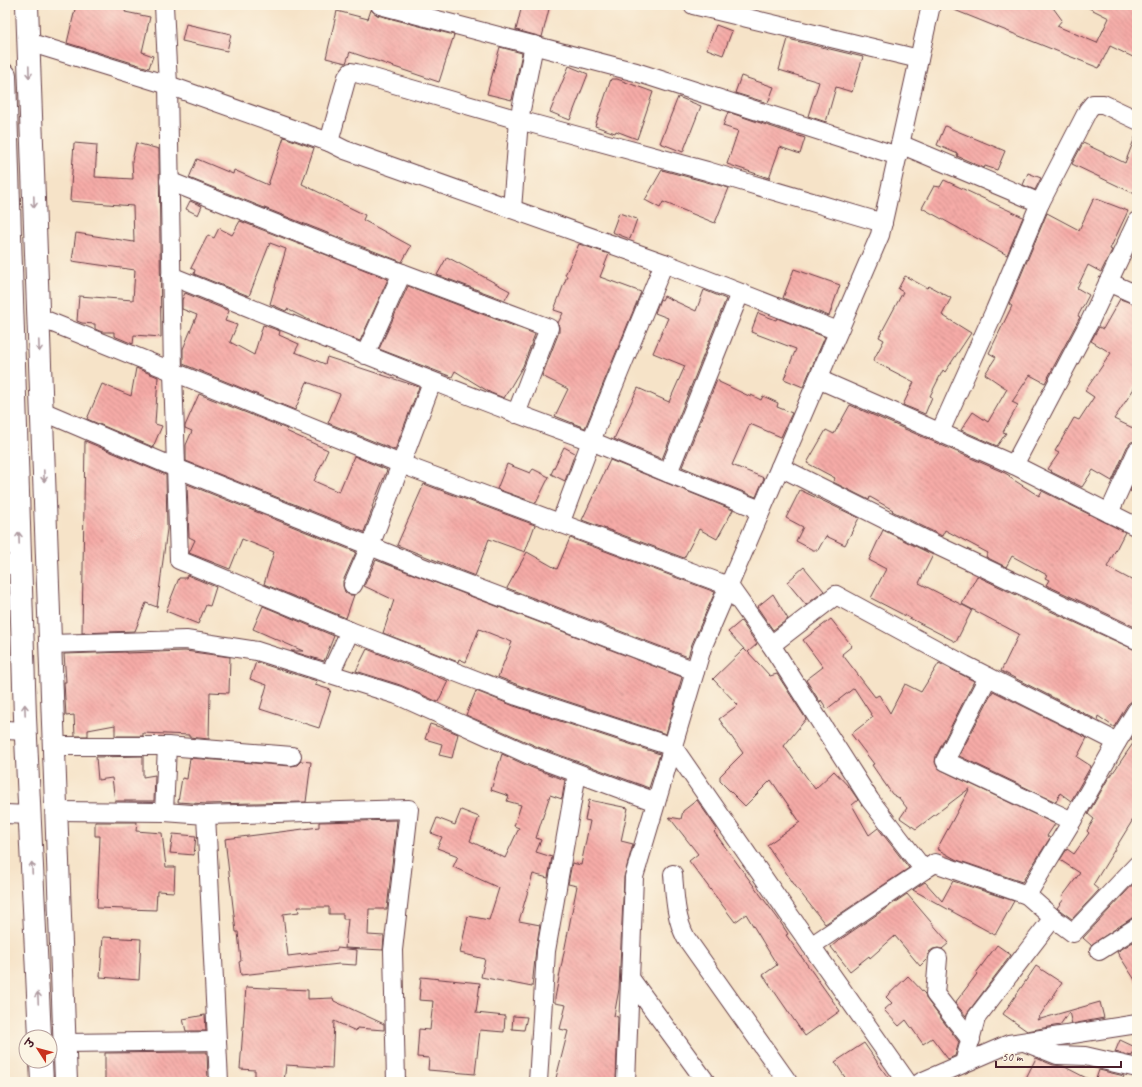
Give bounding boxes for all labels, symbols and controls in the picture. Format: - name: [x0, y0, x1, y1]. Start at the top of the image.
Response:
- one-way arrow: [25, 65, 33, 78]
- one-way arrow: [30, 195, 38, 208]
- one-way arrow: [35, 339, 43, 352]
- one-way arrow: [40, 469, 48, 482]
- one-way arrow: [16, 532, 23, 545]
- one-way arrow: [21, 704, 29, 717]
- one-way arrow: [29, 862, 36, 875]
- one-way arrow: [35, 992, 42, 1005]
- north arrow: [18, 1029, 58, 1069]
- text: उ: [22, 1035, 39, 1051]
- scale bar: [996, 1043, 1121, 1069]
- text: 50 m: [1002, 1049, 1024, 1065]

